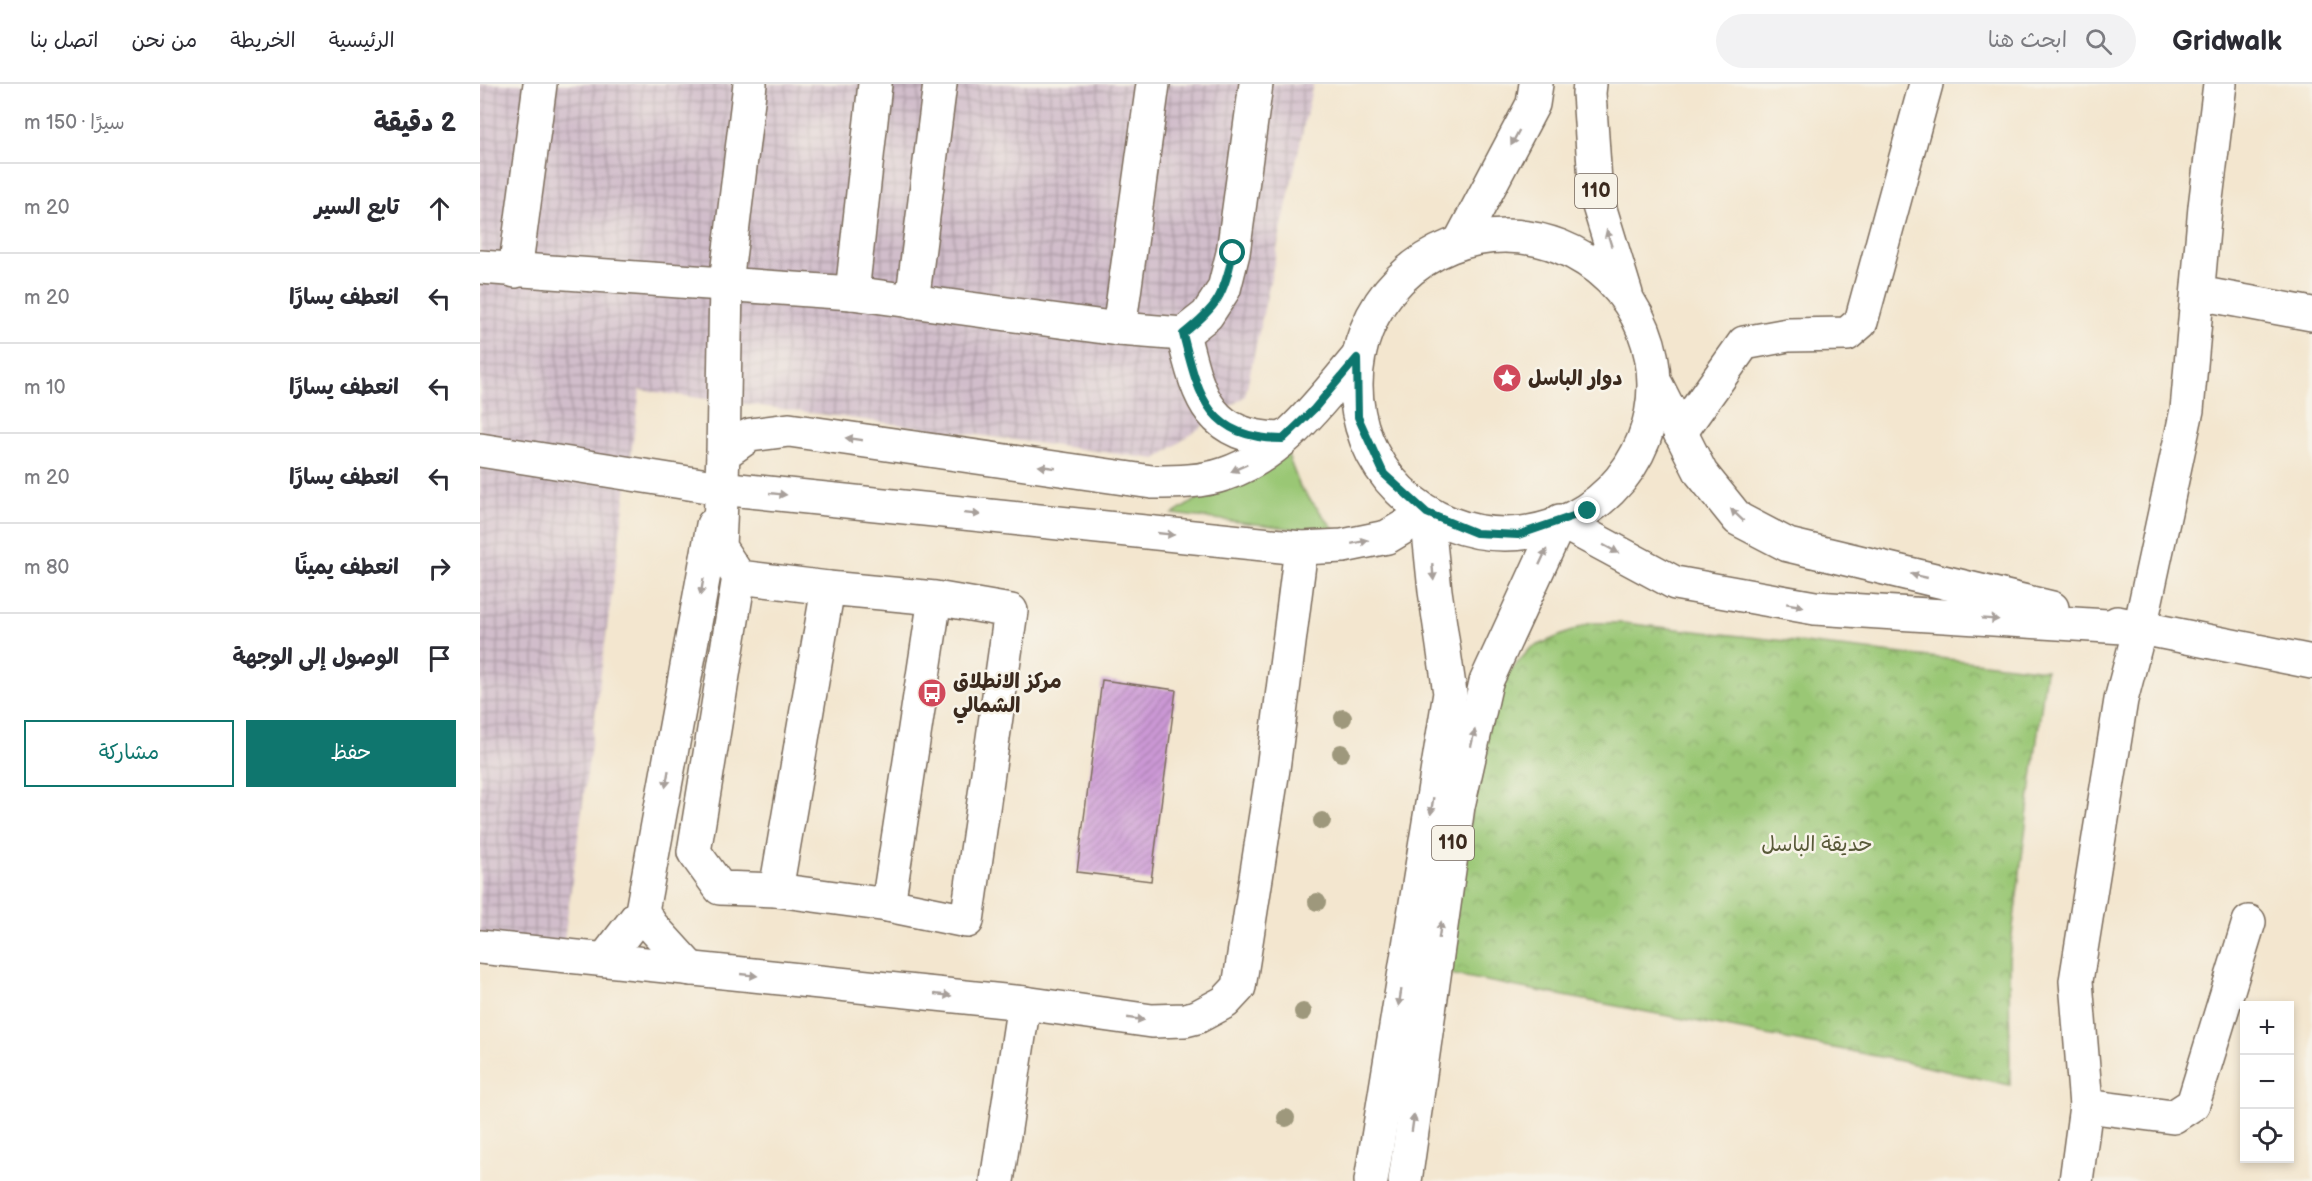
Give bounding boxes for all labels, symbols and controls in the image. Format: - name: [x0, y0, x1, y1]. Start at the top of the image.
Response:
- search box: [1716, 14, 2136, 68]
- icon: search: [2082, 25, 2115, 58]
- text: Gridwalk: [2172, 25, 2282, 58]
- text: ابحث هنا: [1988, 27, 2067, 54]
- text: اتصل بنا: [30, 28, 98, 53]
- text: من نحن: [131, 28, 197, 53]
- text: الخريطة: [230, 28, 296, 53]
- text: الرئيسية: [329, 28, 395, 53]
- text: 2 دقيقة: [373, 108, 456, 139]
- text: سيرًا · 150 m: [24, 111, 125, 135]
- one-way arrow: [1510, 130, 1520, 147]
- road number: 110: [1575, 174, 1617, 208]
- icon: ahead: [423, 192, 456, 225]
- text: تابع السير: [315, 194, 399, 221]
- text: 20 m: [24, 196, 70, 220]
- one-way arrow: [1604, 229, 1613, 247]
- route start: [1219, 239, 1245, 265]
- icon: left: [423, 282, 456, 315]
- text: انعطف يسارًا: [289, 284, 399, 311]
- text: 20 m: [24, 286, 70, 310]
- place icon: دوار الباسل: [1491, 362, 1523, 394]
- place label: دوار الباسل: [1528, 366, 1623, 391]
- icon: left: [423, 372, 456, 405]
- text: انعطف يسارًا: [289, 374, 399, 401]
- text: 10 m: [24, 376, 65, 400]
- one-way arrow: [844, 435, 863, 444]
- icon: left: [423, 462, 456, 495]
- one-way arrow: [1037, 462, 1056, 471]
- one-way arrow: [1229, 463, 1247, 473]
- text: انعطف يسارًا: [289, 464, 399, 491]
- text: 20 m: [24, 466, 70, 490]
- one-way arrow: [769, 489, 788, 499]
- route end: [1574, 497, 1600, 523]
- one-way arrow: [1729, 508, 1744, 522]
- one-way arrow: [963, 509, 982, 519]
- one-way arrow: [1157, 529, 1176, 539]
- one-way arrow: [1351, 537, 1370, 546]
- one-way arrow: [1603, 544, 1620, 554]
- one-way arrow: [1538, 547, 1548, 565]
- icon: right: [423, 552, 456, 585]
- text: انعطف يمينًا: [295, 554, 399, 581]
- text: 80 m: [24, 556, 69, 580]
- one-way arrow: [1428, 562, 1438, 581]
- one-way arrow: [1910, 571, 1929, 580]
- one-way arrow: [697, 577, 706, 596]
- one-way arrow: [1786, 600, 1805, 609]
- one-way arrow: [1980, 614, 1999, 624]
- icon: arrive: [423, 642, 456, 675]
- text: الوصول إلى الوجهة: [232, 644, 399, 671]
- place label: مركز الانطلاق الشمالي: [953, 669, 1062, 724]
- bus stop icon: مركز الانطلاق الشمالي: [916, 677, 948, 709]
- button: مشاركة: [24, 720, 234, 787]
- button: حفظ: [246, 720, 456, 787]
- one-way arrow: [1469, 728, 1478, 747]
- one-way arrow: [662, 769, 671, 788]
- one-way arrow: [1427, 797, 1436, 816]
- road number: 110: [1432, 826, 1474, 860]
- park label: حديقة الباسل: [1761, 832, 1873, 857]
- one-way arrow: [1436, 920, 1445, 939]
- one-way arrow: [739, 970, 758, 980]
- one-way arrow: [1396, 989, 1405, 1008]
- one-way arrow: [933, 990, 952, 1000]
- map controls: [2240, 1001, 2294, 1163]
- button: +: [2240, 1001, 2294, 1055]
- one-way arrow: [1127, 1015, 1146, 1024]
- button: −: [2240, 1055, 2294, 1109]
- button: locate: [2240, 1109, 2294, 1163]
- one-way arrow: [1408, 1113, 1418, 1132]

